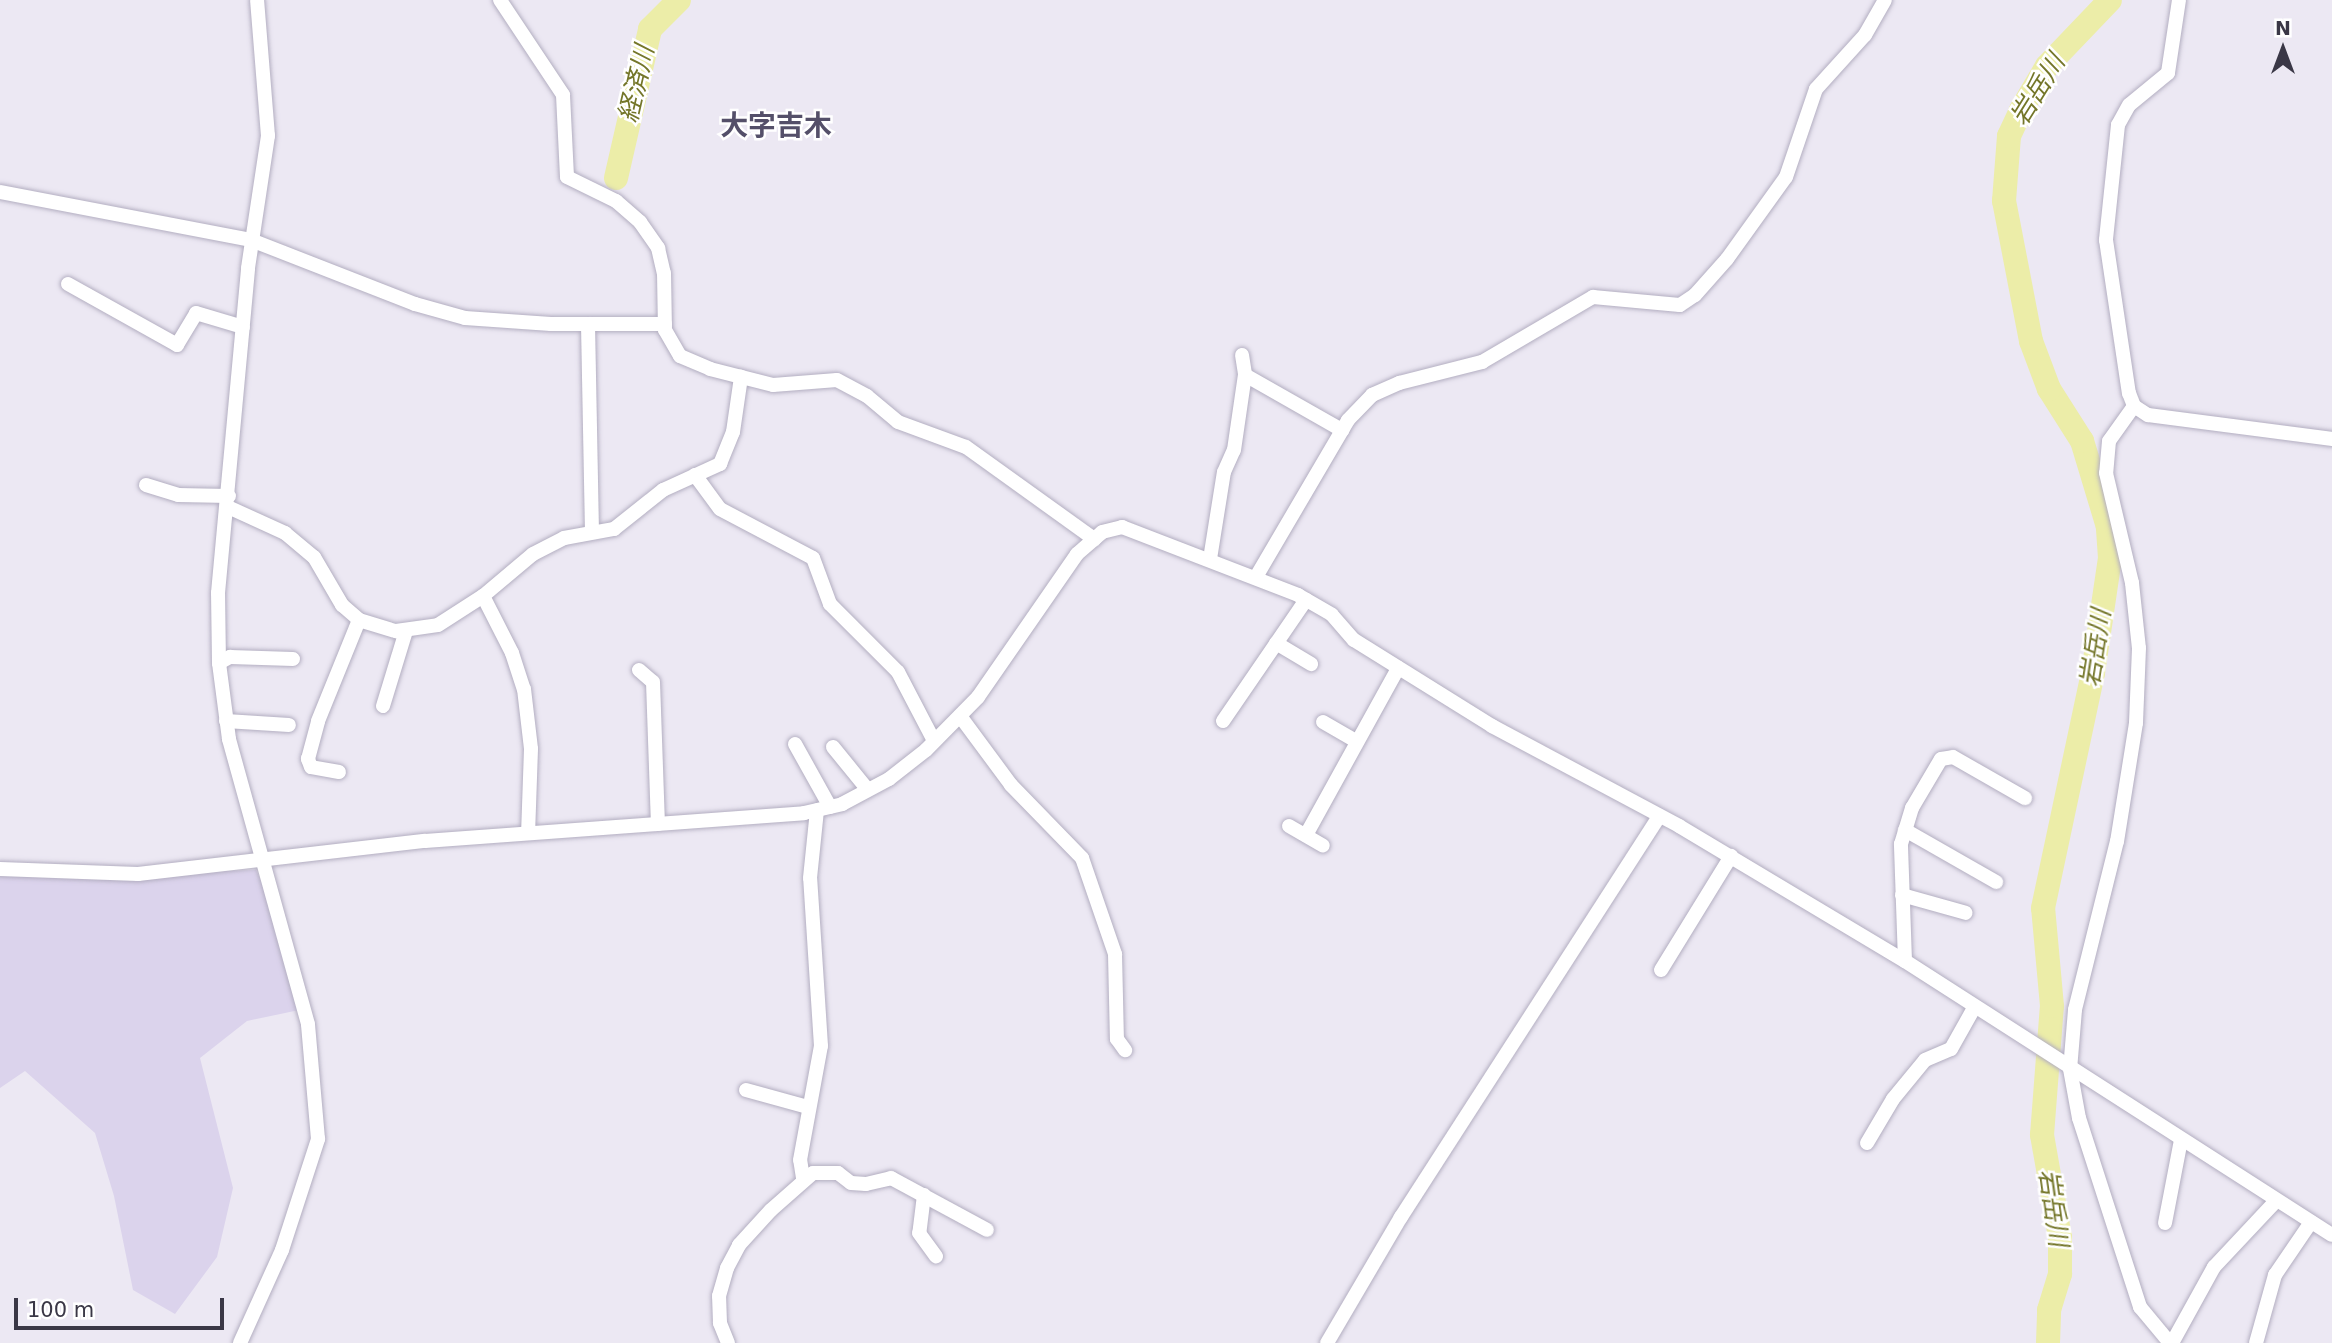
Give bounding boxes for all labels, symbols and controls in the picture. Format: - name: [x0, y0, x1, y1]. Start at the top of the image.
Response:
- north arrow: [2248, 14, 2318, 84]
- text: N: [2275, 17, 2291, 39]
- water label: 経済川: [613, 42, 661, 126]
- water label: 岩岳川: [2004, 49, 2072, 131]
- district label: 大字吉木: [720, 109, 832, 143]
- water label: 岩岳川: [2074, 607, 2118, 689]
- water label: 岩岳川: [2032, 1167, 2074, 1249]
- scale bar: [18, 1284, 228, 1328]
- text: 100 m: [27, 1298, 94, 1322]

